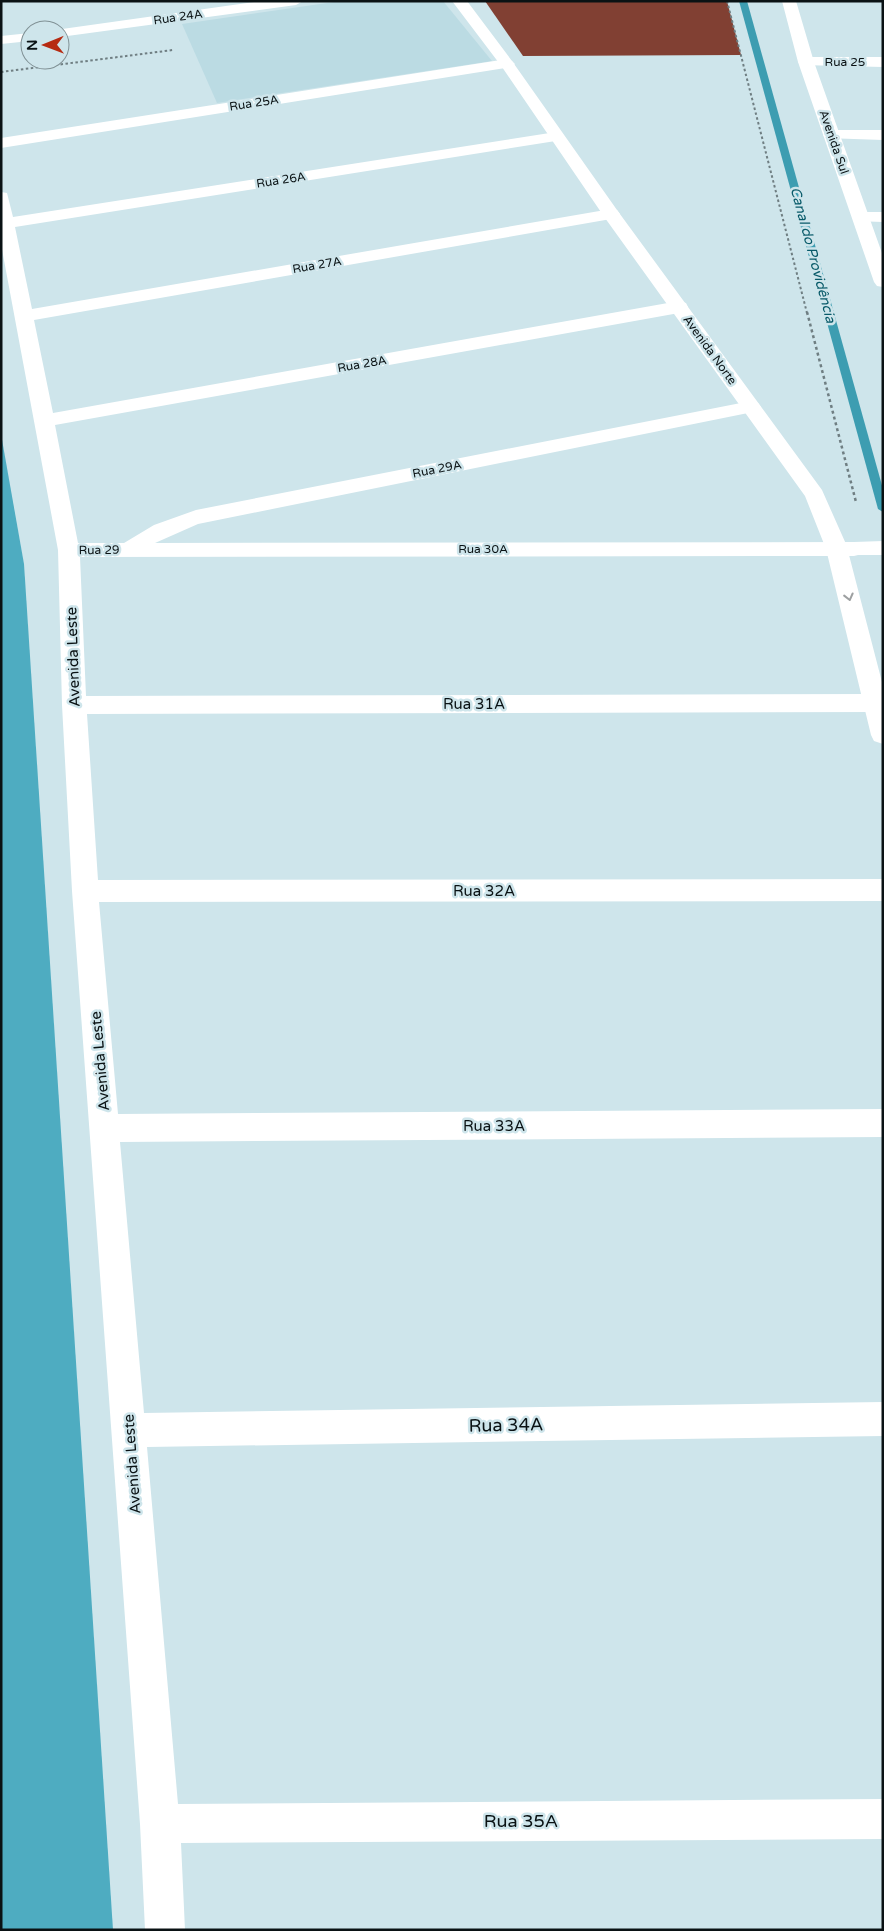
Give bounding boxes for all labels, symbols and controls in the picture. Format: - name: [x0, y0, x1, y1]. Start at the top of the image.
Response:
- street label: Rua 24A: [152, 7, 204, 27]
- north arrow: [20, 20, 70, 70]
- text: N: [24, 39, 41, 51]
- street label: Rua 25: [825, 55, 865, 69]
- street label: Rua 25A: [228, 92, 280, 114]
- street label: Avenida Sul: [816, 108, 852, 176]
- street label: Rua 26A: [255, 169, 307, 191]
- water label: Canal do Providência: [787, 185, 840, 326]
- street label: Rua 27A: [291, 254, 343, 276]
- street label: Avenida Norte: [680, 313, 740, 387]
- street label: Rua 28A: [336, 353, 388, 375]
- street label: Rua 29A: [411, 457, 463, 481]
- street label: Rua 30A: [458, 542, 508, 556]
- street label: Rua 29: [78, 543, 120, 557]
- one-way arrow: [843, 592, 854, 601]
- street label: Avenida Leste: [62, 607, 84, 707]
- street label: Rua 31A: [443, 695, 505, 713]
- street label: Rua 32A: [453, 882, 515, 900]
- street label: Avenida Leste: [87, 1010, 113, 1112]
- street label: Rua 33A: [463, 1117, 525, 1135]
- street label: Avenida Leste: [120, 1413, 144, 1515]
- street label: Rua 34A: [469, 1413, 543, 1437]
- street label: Rua 35A: [484, 1810, 558, 1832]

